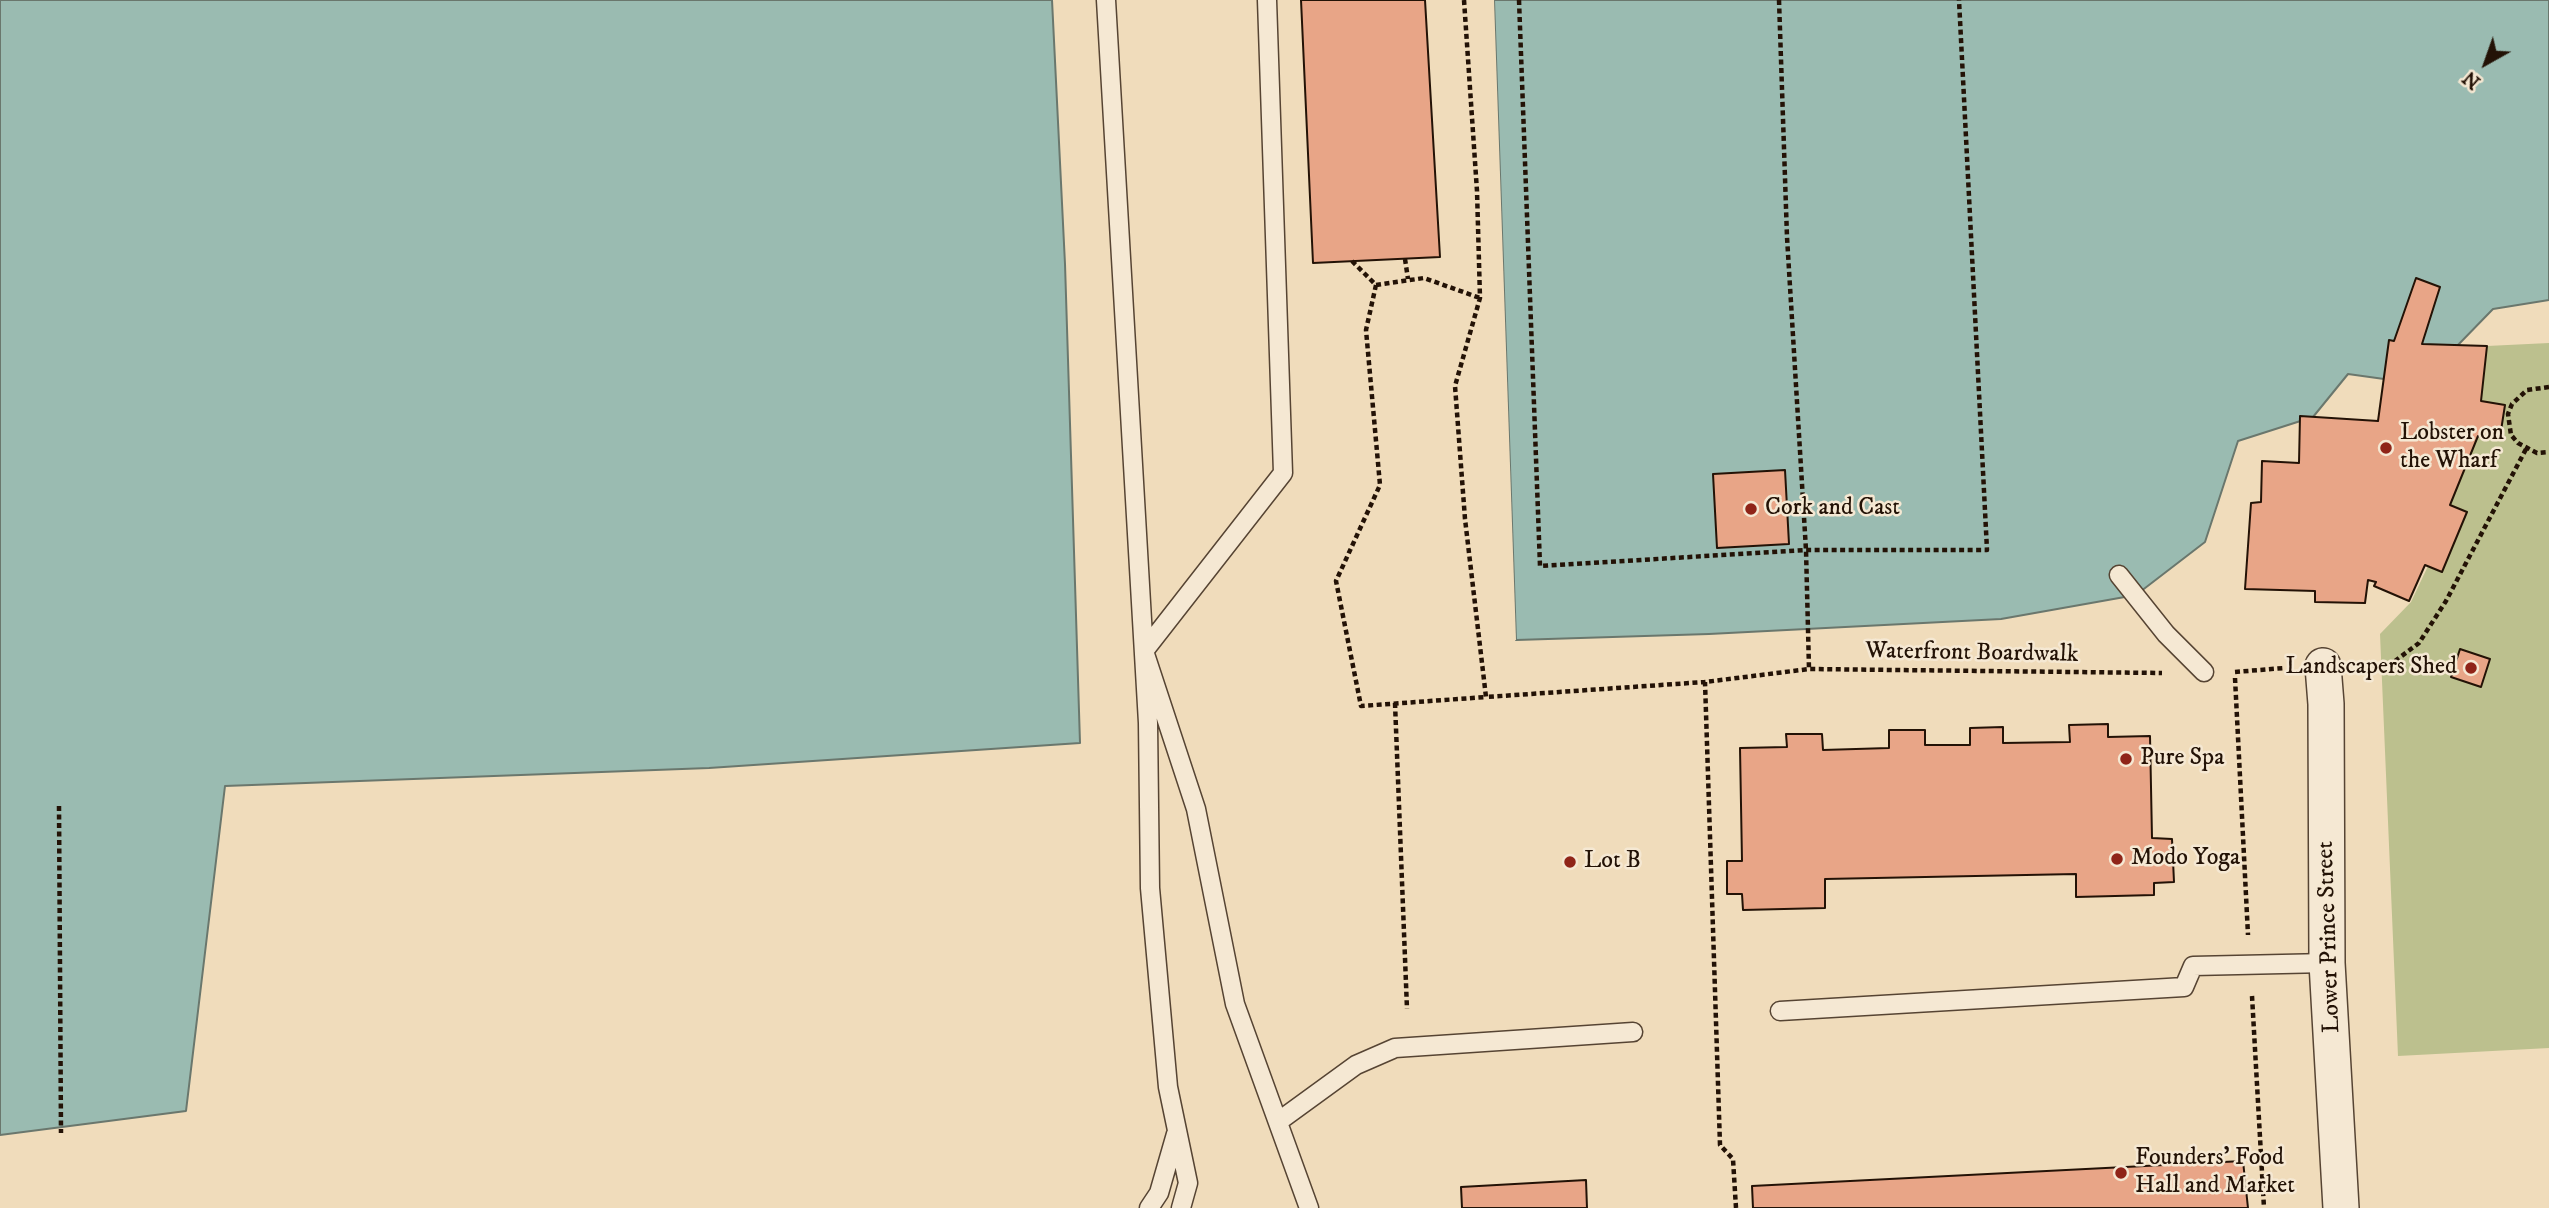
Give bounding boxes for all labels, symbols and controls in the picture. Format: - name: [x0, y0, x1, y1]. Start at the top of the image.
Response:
- north arrow: [2451, 28, 2521, 98]
- text: N: [2459, 66, 2486, 93]
- place label: Lobster on the Wharf: [2400, 420, 2504, 476]
- marker: Lobster on the Wharf: [2378, 440, 2394, 456]
- place label: Cork and Cast: [1765, 495, 1900, 523]
- marker: Cork and Cast: [1743, 501, 1759, 517]
- street label: Waterfront Boardwalk: [1865, 638, 2079, 670]
- place label: Landscapers Shed: [2285, 654, 2457, 682]
- marker: Landscapers Shed: [2463, 660, 2479, 676]
- place label: Pure Spa: [2140, 745, 2224, 773]
- marker: Pure Spa: [2118, 751, 2134, 767]
- street label: Lower Prince Street: [2312, 841, 2348, 1033]
- place label: Modo Yoga: [2131, 845, 2240, 873]
- place label: Lot B: [1584, 848, 1641, 876]
- marker: Modo Yoga: [2109, 851, 2125, 867]
- marker: Lot B: [1562, 854, 1578, 870]
- place label: Founders’ Food Hall and Market: [2135, 1145, 2295, 1201]
- marker: Founders’ Food Hall and Market: [2113, 1165, 2129, 1181]

